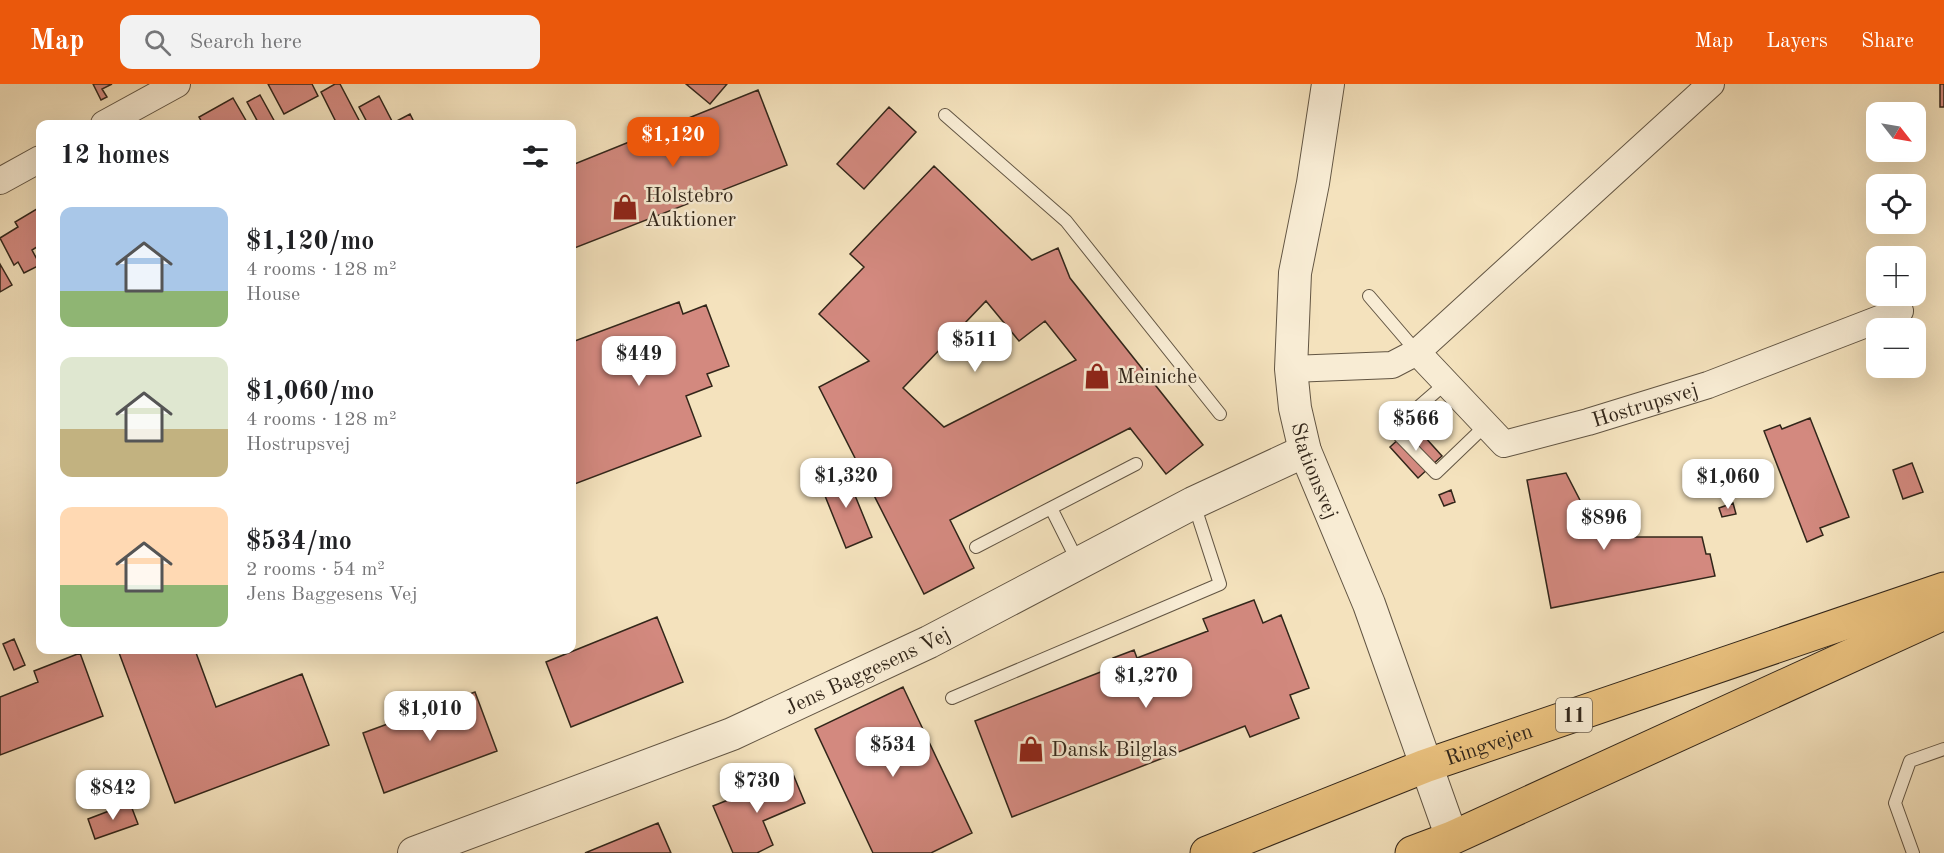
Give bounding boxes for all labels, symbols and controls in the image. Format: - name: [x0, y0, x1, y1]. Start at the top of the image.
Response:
- search box: [120, 15, 540, 69]
- icon: search: [141, 26, 174, 59]
- text: Map: [30, 28, 84, 56]
- text: Search here: [189, 31, 302, 53]
- text: Map: [1694, 31, 1733, 52]
- text: Layers: [1766, 31, 1828, 52]
- text: Share: [1861, 31, 1914, 52]
- north arrow: [1866, 102, 1926, 162]
- map controls: [1866, 102, 1926, 378]
- pin: $1,120: [624, 117, 722, 168]
- text: $1,120: [641, 126, 705, 146]
- icon: filters: [519, 140, 552, 173]
- text: 12 homes: [60, 143, 169, 169]
- button: locate: [1866, 174, 1926, 234]
- place label: Holstebro Auktioner: [645, 186, 737, 231]
- shop icon: Holstebro Auktioner: [610, 192, 640, 222]
- text: $1,120/mo: [246, 229, 374, 255]
- icon: home: [108, 231, 180, 303]
- button: +: [1866, 246, 1926, 306]
- text: 4 rooms · 128 m²: [246, 260, 396, 280]
- text: House: [246, 285, 300, 305]
- button: −: [1866, 318, 1926, 378]
- pin: $511: [939, 322, 1011, 373]
- text: $511: [952, 331, 998, 351]
- pin: $449: [603, 336, 675, 387]
- text: $449: [616, 345, 662, 365]
- shop icon: Meiniche: [1082, 361, 1112, 391]
- place label: Meiniche: [1117, 367, 1197, 388]
- text: $1,060/mo: [246, 379, 374, 405]
- street label: Hostrupsvej: [1590, 380, 1701, 432]
- icon: home: [108, 381, 180, 453]
- pin: $566: [1380, 401, 1452, 452]
- text: 4 rooms · 128 m²: [246, 410, 396, 430]
- text: $566: [1393, 410, 1439, 430]
- street label: Stationsvej: [1287, 421, 1341, 522]
- text: Hostrupsvej: [246, 435, 351, 455]
- pin: $1,320: [797, 458, 895, 509]
- pin: $1,060: [1679, 459, 1777, 510]
- text: $1,320: [814, 467, 878, 487]
- text: $1,060: [1696, 468, 1760, 488]
- pin: $896: [1568, 500, 1640, 551]
- text: $896: [1581, 509, 1627, 529]
- text: $534/mo: [246, 529, 352, 555]
- icon: home: [108, 531, 180, 603]
- text: 2 rooms · 54 m²: [246, 560, 385, 580]
- text: Jens Baggesens Vej: [246, 585, 418, 605]
- street label: Jens Baggesens Vej: [782, 624, 954, 720]
- pin: $1,270: [1097, 658, 1195, 709]
- text: $1,270: [1114, 667, 1178, 687]
- pin: $1,010: [381, 691, 479, 742]
- road number: 11: [1556, 698, 1592, 732]
- text: $1,010: [398, 700, 462, 720]
- street label: Ringvejen: [1443, 721, 1536, 770]
- pin: $534: [857, 727, 929, 778]
- shop icon: Dansk Bilglas: [1016, 734, 1046, 764]
- text: $534: [870, 736, 916, 756]
- place label: Dansk Bilglas: [1051, 740, 1177, 761]
- pin: $730: [721, 763, 793, 814]
- pin: $842: [77, 770, 149, 821]
- text: $730: [734, 772, 780, 792]
- text: $842: [90, 779, 136, 799]

